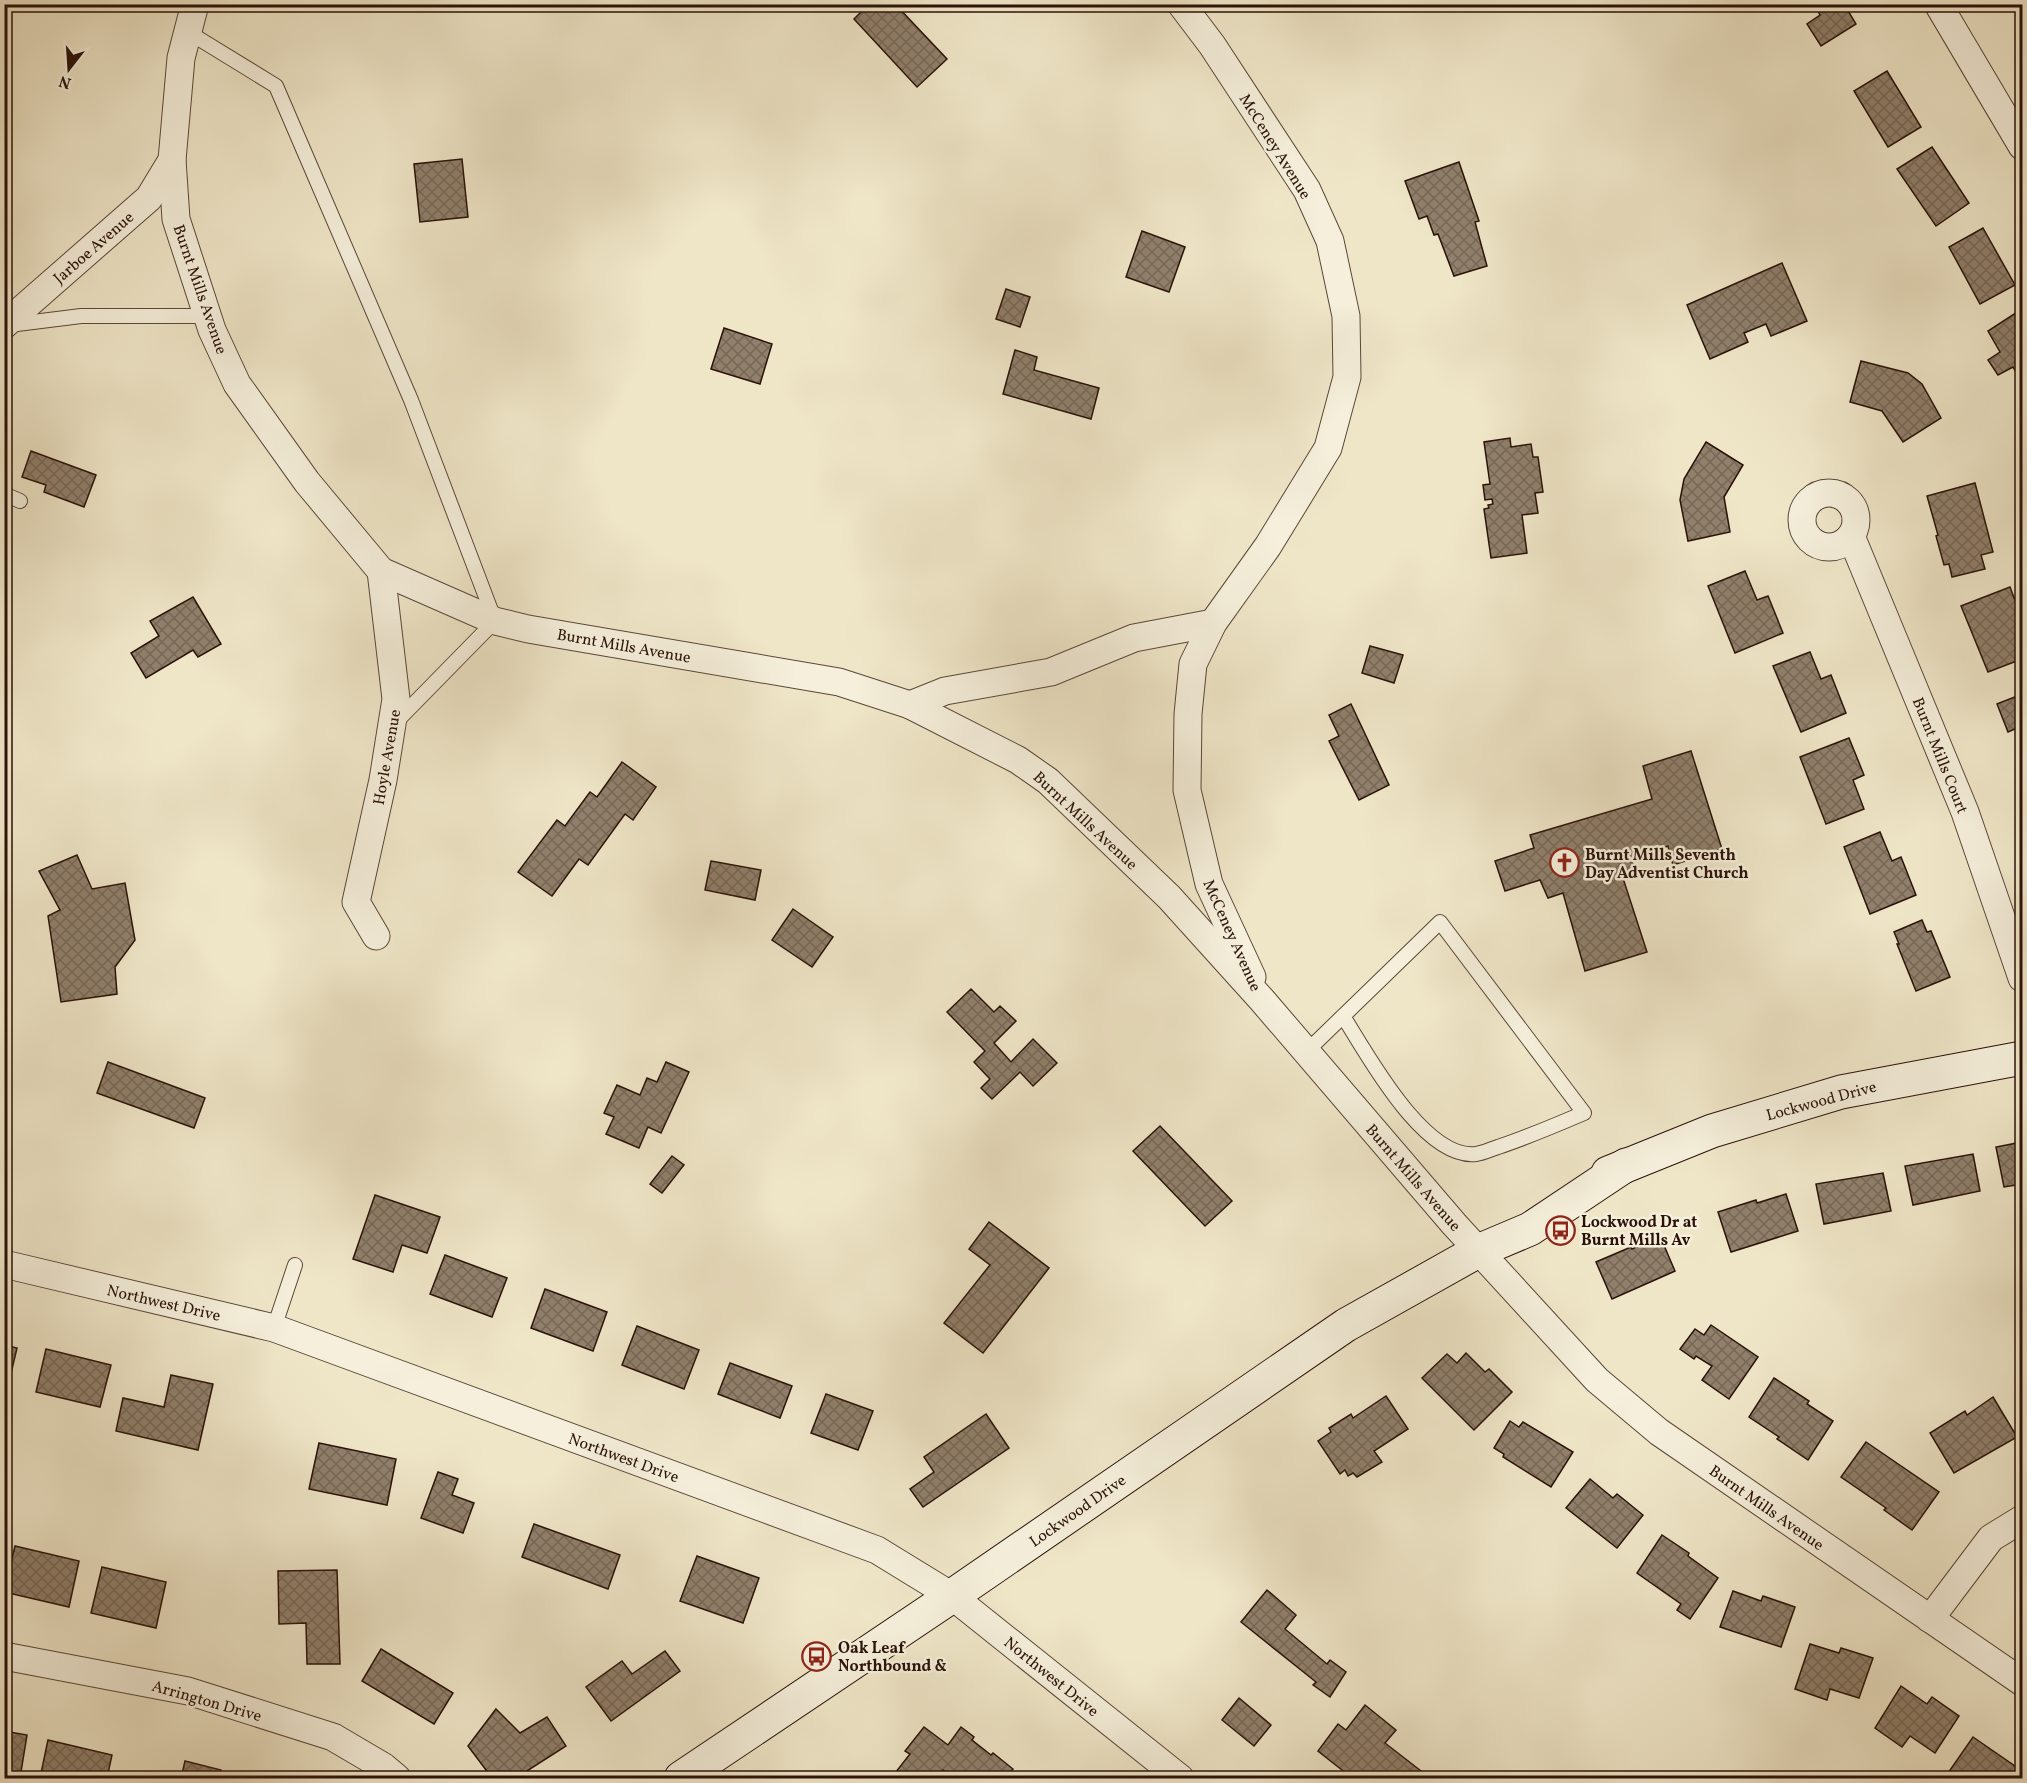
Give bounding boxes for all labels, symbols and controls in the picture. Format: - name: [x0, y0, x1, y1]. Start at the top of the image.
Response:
- north arrow: [39, 39, 99, 99]
- text: N: [56, 69, 74, 94]
- street label: McCeney Avenue: [1233, 90, 1316, 204]
- street label: Jarboe Avenue: [49, 207, 139, 290]
- street label: Burnt Mills Avenue: [167, 222, 232, 357]
- street label: Burnt Mills Avenue: [555, 624, 692, 670]
- street label: Burnt Mills Court: [1906, 694, 1973, 818]
- street label: Hoyle Avenue: [369, 708, 407, 807]
- street label: Burnt Mills Avenue: [1027, 767, 1142, 876]
- place label: Burnt Mills Seventh Day Adventist Church: [1585, 845, 1749, 885]
- church icon: Burnt Mills Seventh Day Adventist Church: [1548, 847, 1580, 879]
- street label: McCeney Avenue: [1197, 876, 1266, 995]
- street label: Lockwood Drive: [1764, 1077, 1879, 1127]
- street label: Burnt Mills Avenue: [1360, 1120, 1465, 1237]
- place label: Lockwood Dr at Burnt Mills Av: [1581, 1212, 1697, 1252]
- bus stop icon: Lockwood Dr at Burnt Mills Av: [1544, 1214, 1576, 1246]
- street label: Northwest Drive: [104, 1280, 223, 1328]
- street label: Northwest Drive: [565, 1429, 682, 1489]
- street label: Burnt Mills Avenue: [1704, 1461, 1828, 1557]
- street label: Lockwood Drive: [1025, 1470, 1131, 1553]
- street label: Northwest Drive: [999, 1632, 1103, 1723]
- place label: Oak Leaf Northbound &: [838, 1638, 947, 1678]
- bus stop icon: Oak Leaf Northbound &: [801, 1640, 833, 1672]
- street label: Arrington Drive: [149, 1676, 264, 1728]

